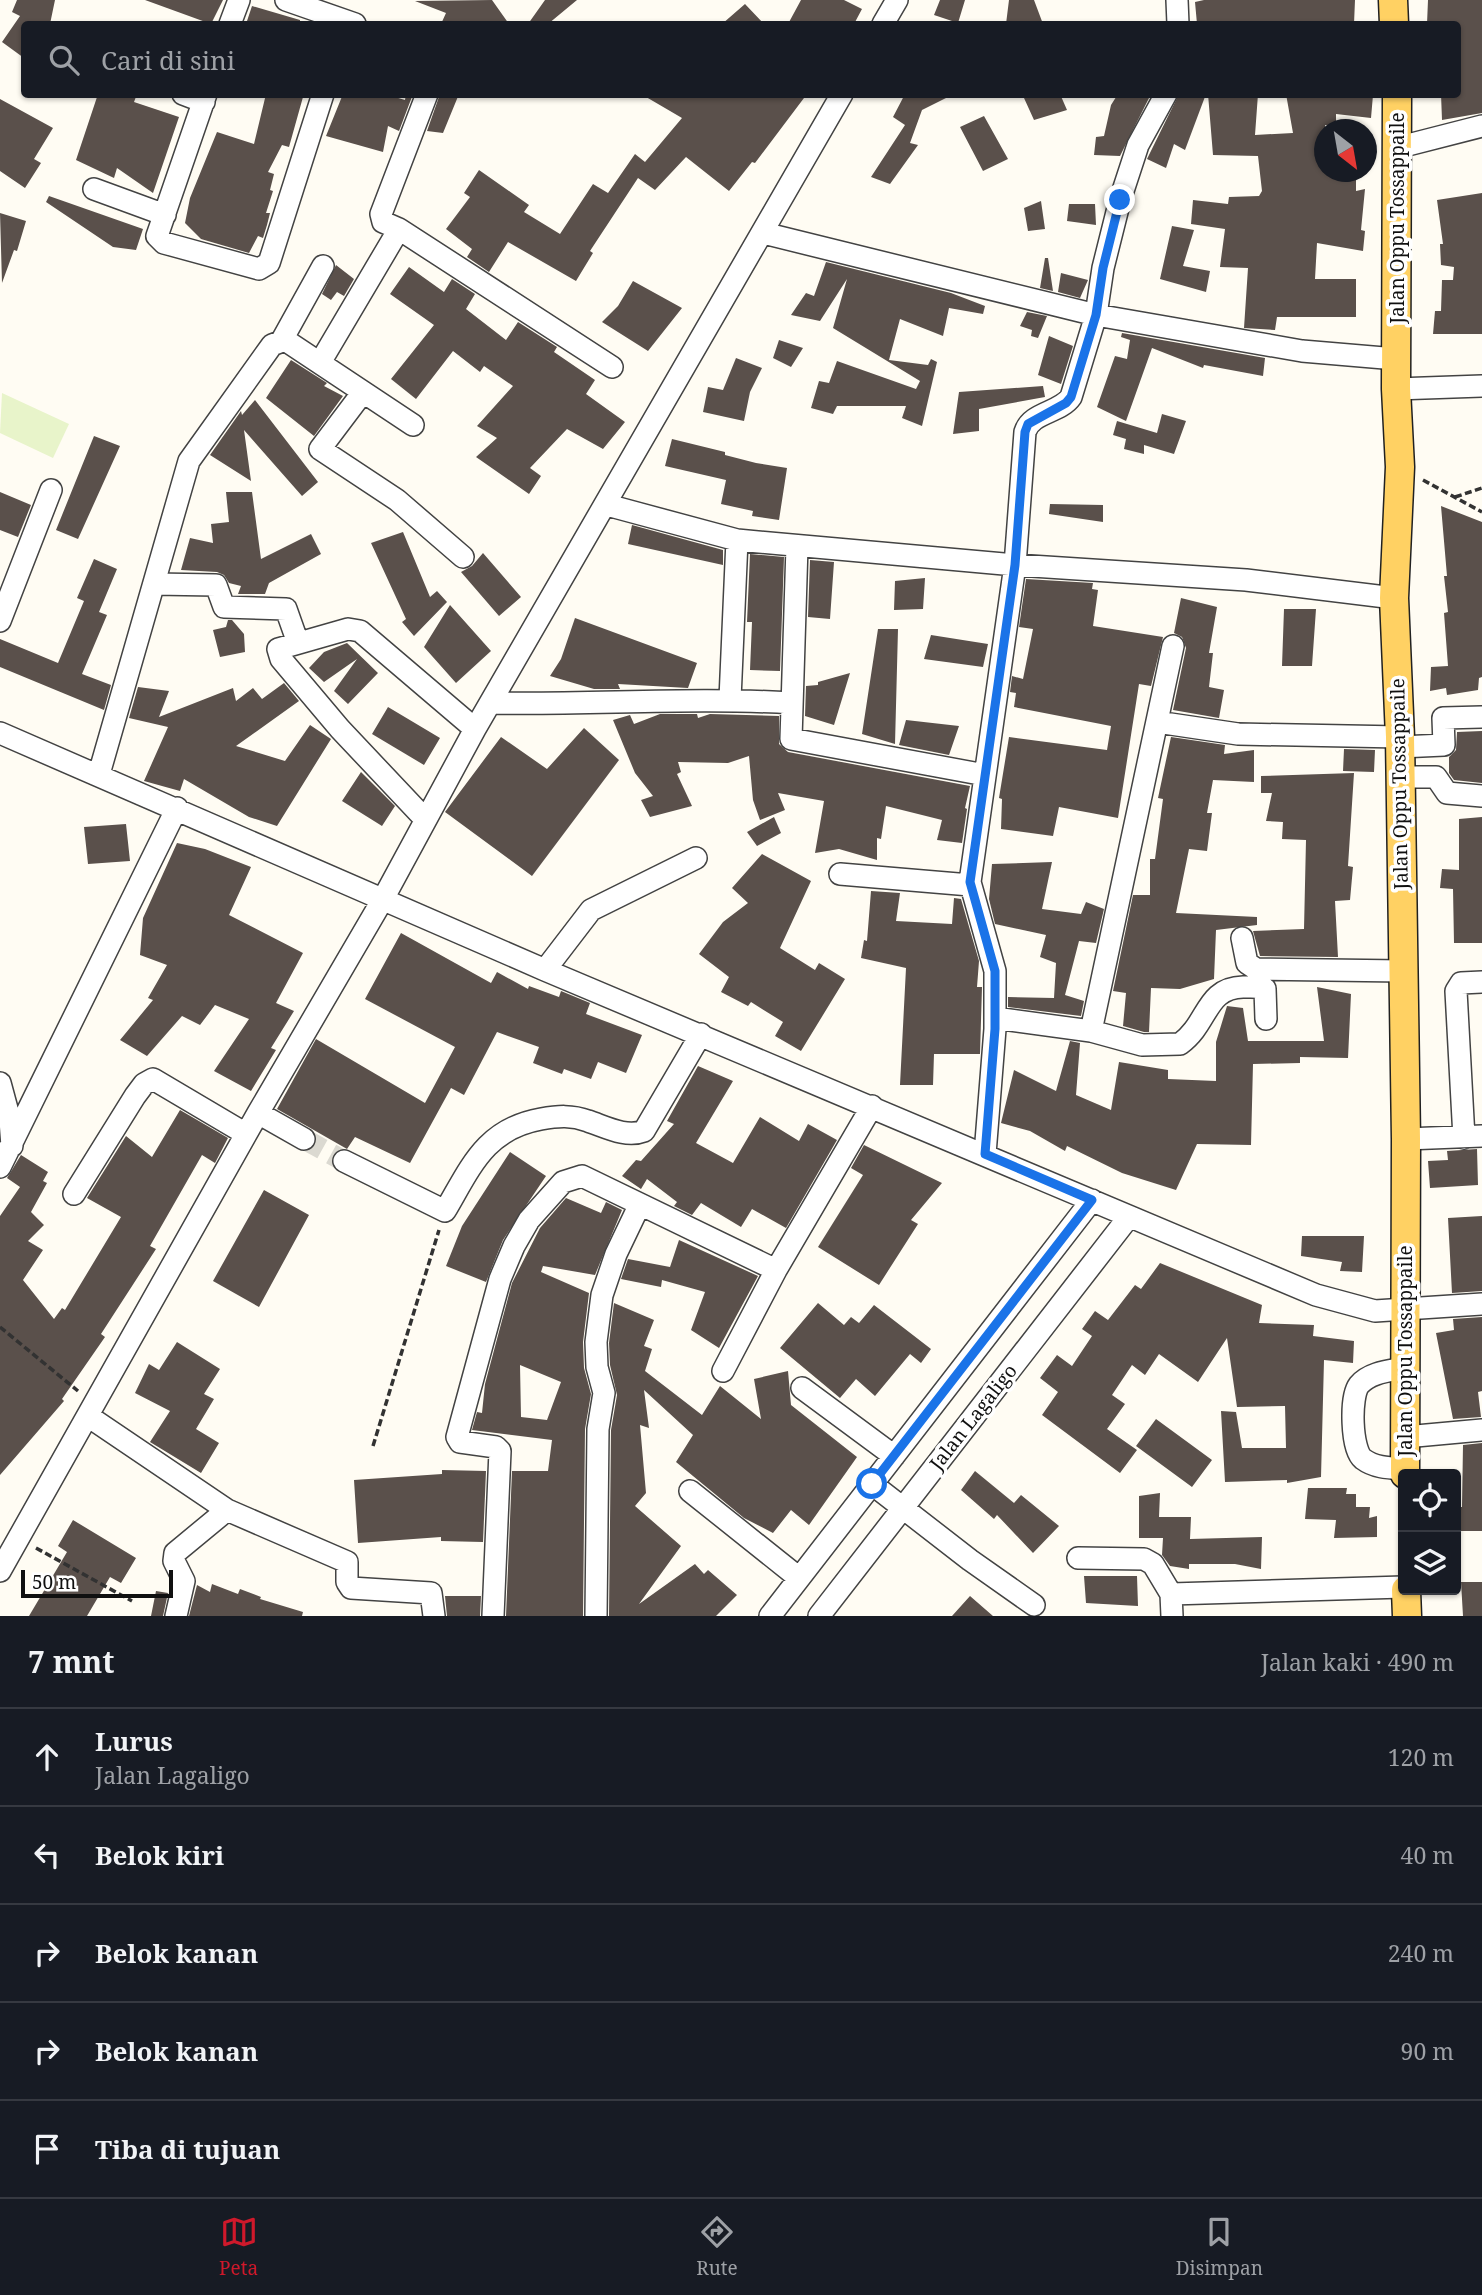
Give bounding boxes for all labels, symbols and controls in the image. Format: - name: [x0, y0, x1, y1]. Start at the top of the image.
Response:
- search box: [21, 21, 1461, 98]
- icon: search: [45, 41, 83, 79]
- text: Cari di sini: [101, 42, 235, 78]
- street label: Jalan Oppu Tossappaile: [1384, 112, 1410, 325]
- north arrow: [1314, 119, 1377, 182]
- route end: [1104, 184, 1135, 215]
- street label: Jalan Oppu Tossappaile: [1384, 678, 1414, 891]
- street label: Jalan Oppu Tossappaile: [1392, 1245, 1418, 1458]
- street label: Jalan Lagaligo: [923, 1359, 1023, 1476]
- route start: [856, 1468, 887, 1499]
- map controls: [1398, 1469, 1461, 1595]
- button: locate: [1398, 1469, 1461, 1532]
- button: layers: [1398, 1532, 1461, 1595]
- scale bar: [21, 1567, 173, 1599]
- text: 50 m: [32, 1569, 76, 1595]
- text: 7 mnt: [28, 1641, 115, 1682]
- text: Jalan kaki · 490 m: [1261, 1646, 1454, 1678]
- text: Lurus: [95, 1723, 173, 1759]
- icon: ahead: [28, 1738, 66, 1776]
- text: 120 m: [1388, 1741, 1454, 1773]
- text: Jalan Lagaligo: [95, 1759, 250, 1791]
- icon: left: [28, 1836, 66, 1874]
- text: Belok kiri: [95, 1837, 224, 1873]
- text: 40 m: [1401, 1839, 1454, 1871]
- icon: right: [28, 1934, 66, 1972]
- text: Belok kanan: [95, 1935, 258, 1971]
- text: 240 m: [1388, 1937, 1454, 1969]
- icon: right: [28, 2032, 66, 2070]
- text: Belok kanan: [95, 2033, 258, 2069]
- text: 90 m: [1401, 2035, 1454, 2067]
- icon: arrive: [28, 2130, 66, 2168]
- text: Tiba di tujuan: [95, 2131, 280, 2167]
- tab: Peta: [219, 2213, 258, 2281]
- tab: Rute: [696, 2213, 738, 2281]
- tab: Disimpan: [1176, 2213, 1263, 2281]

